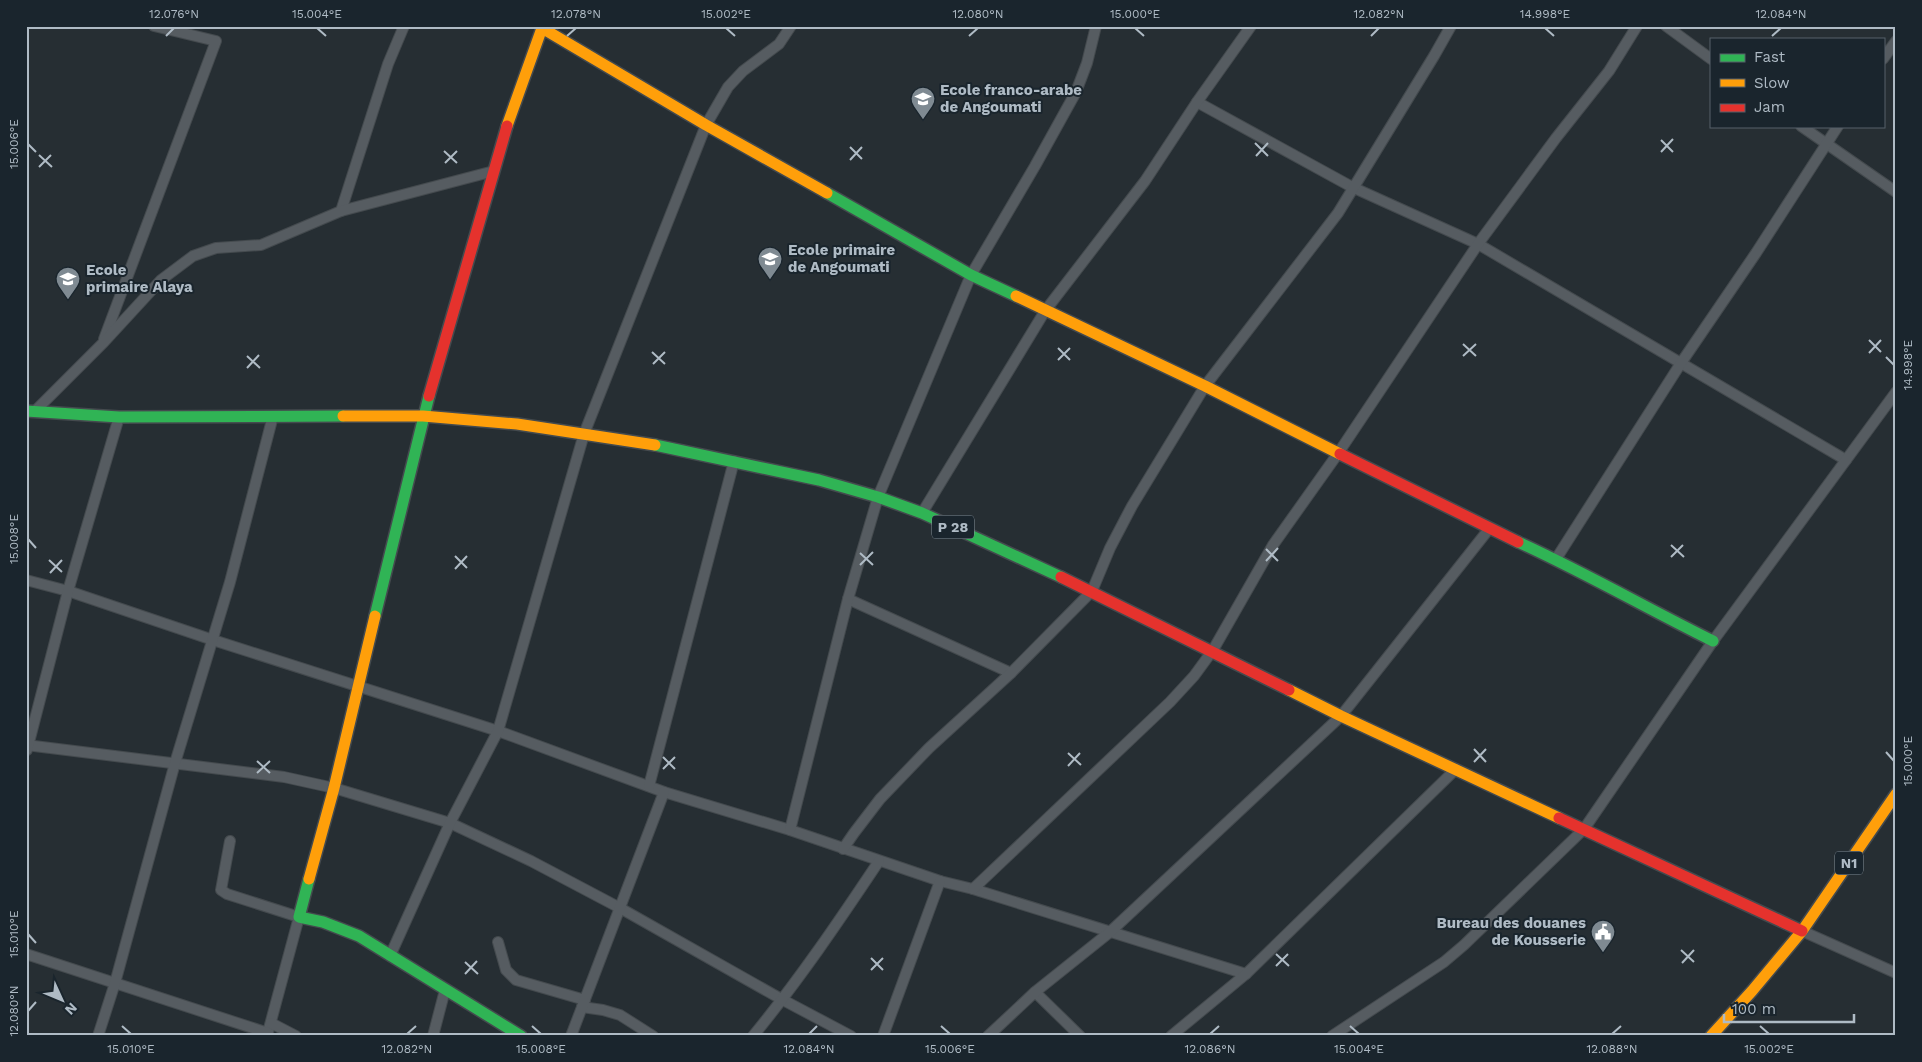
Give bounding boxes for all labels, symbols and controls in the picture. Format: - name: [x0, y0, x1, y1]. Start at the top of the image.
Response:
- text: 12.076°N: [149, 7, 199, 21]
- text: 15.004°E: [292, 7, 342, 21]
- text: 12.078°N: [551, 7, 601, 21]
- text: 15.002°E: [701, 7, 751, 21]
- text: 12.080°N: [952, 7, 1004, 21]
- text: 15.000°E: [1110, 7, 1160, 21]
- text: 12.082°N: [1354, 7, 1404, 21]
- text: 14.998°E: [1520, 7, 1571, 21]
- text: 12.084°N: [1755, 7, 1807, 21]
- legend: [1710, 38, 1884, 128]
- text: Fast: [1754, 48, 1786, 66]
- text: Slow: [1754, 74, 1790, 92]
- place label: Ecole franco-arabe de Angoumati: [940, 81, 1082, 116]
- school or university icon: Ecole franco-arabe de Angoumati: [910, 86, 936, 120]
- text: Jam: [1754, 98, 1785, 116]
- text: 15.006°E: [7, 119, 21, 169]
- place label: Ecole primaire de Angoumati: [788, 241, 895, 276]
- school or university icon: Ecole primaire de Angoumati: [757, 246, 783, 280]
- place label: Ecole primaire Alaya: [86, 261, 193, 296]
- school or university icon: Ecole primaire Alaya: [55, 266, 81, 300]
- text: 14.998°E: [1901, 339, 1915, 390]
- text: 15.008°E: [7, 514, 21, 564]
- road number: P 28: [932, 516, 974, 538]
- text: 15.000°E: [1901, 736, 1915, 786]
- road number: N1: [1835, 851, 1863, 874]
- text: 15.010°E: [7, 910, 21, 958]
- place label: Bureau des douanes de Kousserie: [1436, 914, 1586, 949]
- public building icon: Bureau des douanes de Kousserie: [1590, 919, 1616, 953]
- north arrow: [38, 974, 88, 1024]
- text: 12.080°N: [7, 985, 21, 1037]
- scale bar: [1724, 992, 1854, 1024]
- text: N: [62, 1000, 81, 1018]
- text: 100 m: [1732, 1000, 1776, 1018]
- text: 15.010°E: [107, 1042, 155, 1056]
- text: 12.082°N: [382, 1042, 432, 1056]
- text: 15.008°E: [516, 1042, 566, 1056]
- text: 12.084°N: [783, 1042, 835, 1056]
- text: 15.006°E: [925, 1042, 975, 1056]
- text: 12.086°N: [1184, 1042, 1236, 1056]
- text: 15.004°E: [1334, 1042, 1384, 1056]
- text: 12.088°N: [1586, 1042, 1638, 1056]
- text: 15.002°E: [1744, 1042, 1794, 1056]

